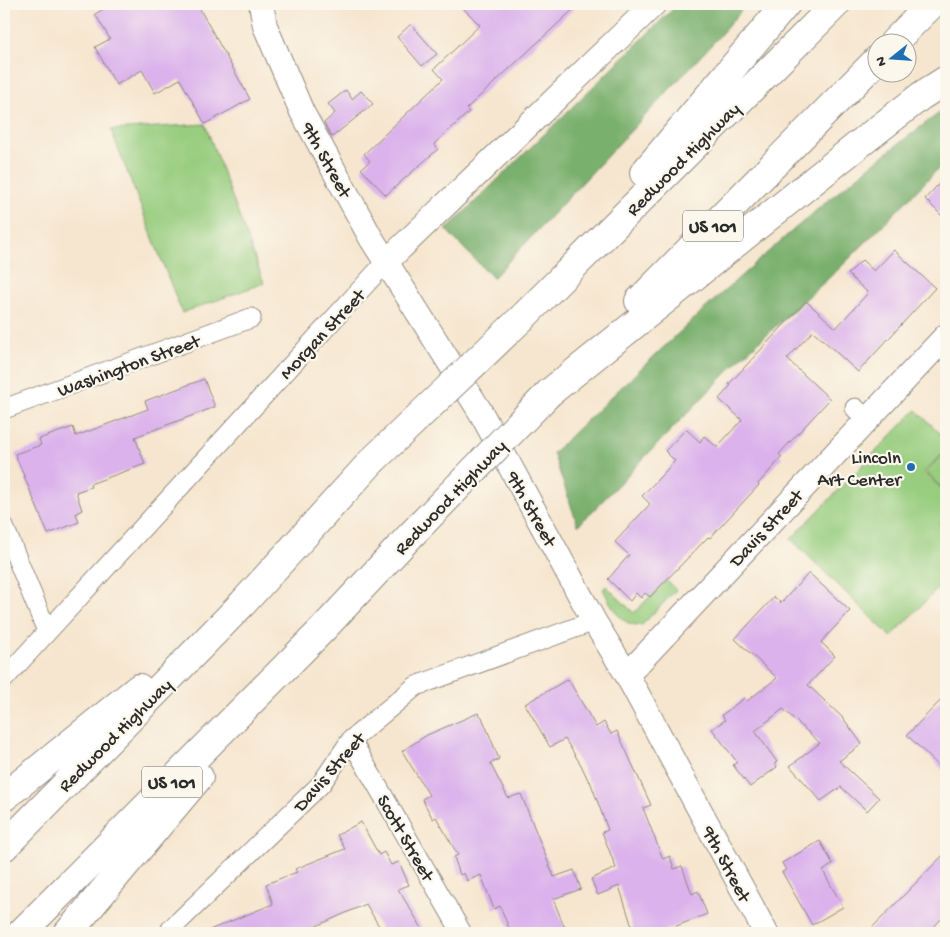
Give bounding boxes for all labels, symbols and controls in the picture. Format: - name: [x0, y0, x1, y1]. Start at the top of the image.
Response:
- north arrow: [868, 32, 918, 82]
- text: N: [872, 54, 891, 68]
- street label: Redwood Highway: [623, 98, 747, 222]
- street label: 9th Street: [294, 118, 356, 204]
- road number: US 101: [683, 210, 743, 242]
- street label: Morgan Street: [276, 284, 373, 385]
- street label: Washington Street: [55, 330, 206, 404]
- street label: Redwood Highway: [391, 435, 513, 561]
- place label: Lincoln Art Center: [817, 448, 903, 493]
- marker: Lincoln Art Center: [905, 461, 917, 473]
- street label: 9th Street: [499, 467, 561, 553]
- street label: Davis Street: [725, 484, 811, 574]
- street label: Redwood Highway: [55, 674, 179, 798]
- street label: Davis Street: [289, 727, 373, 819]
- road number: US 101: [142, 766, 202, 798]
- street label: Scott Street: [370, 792, 439, 888]
- street label: 9th Street: [695, 822, 756, 909]

